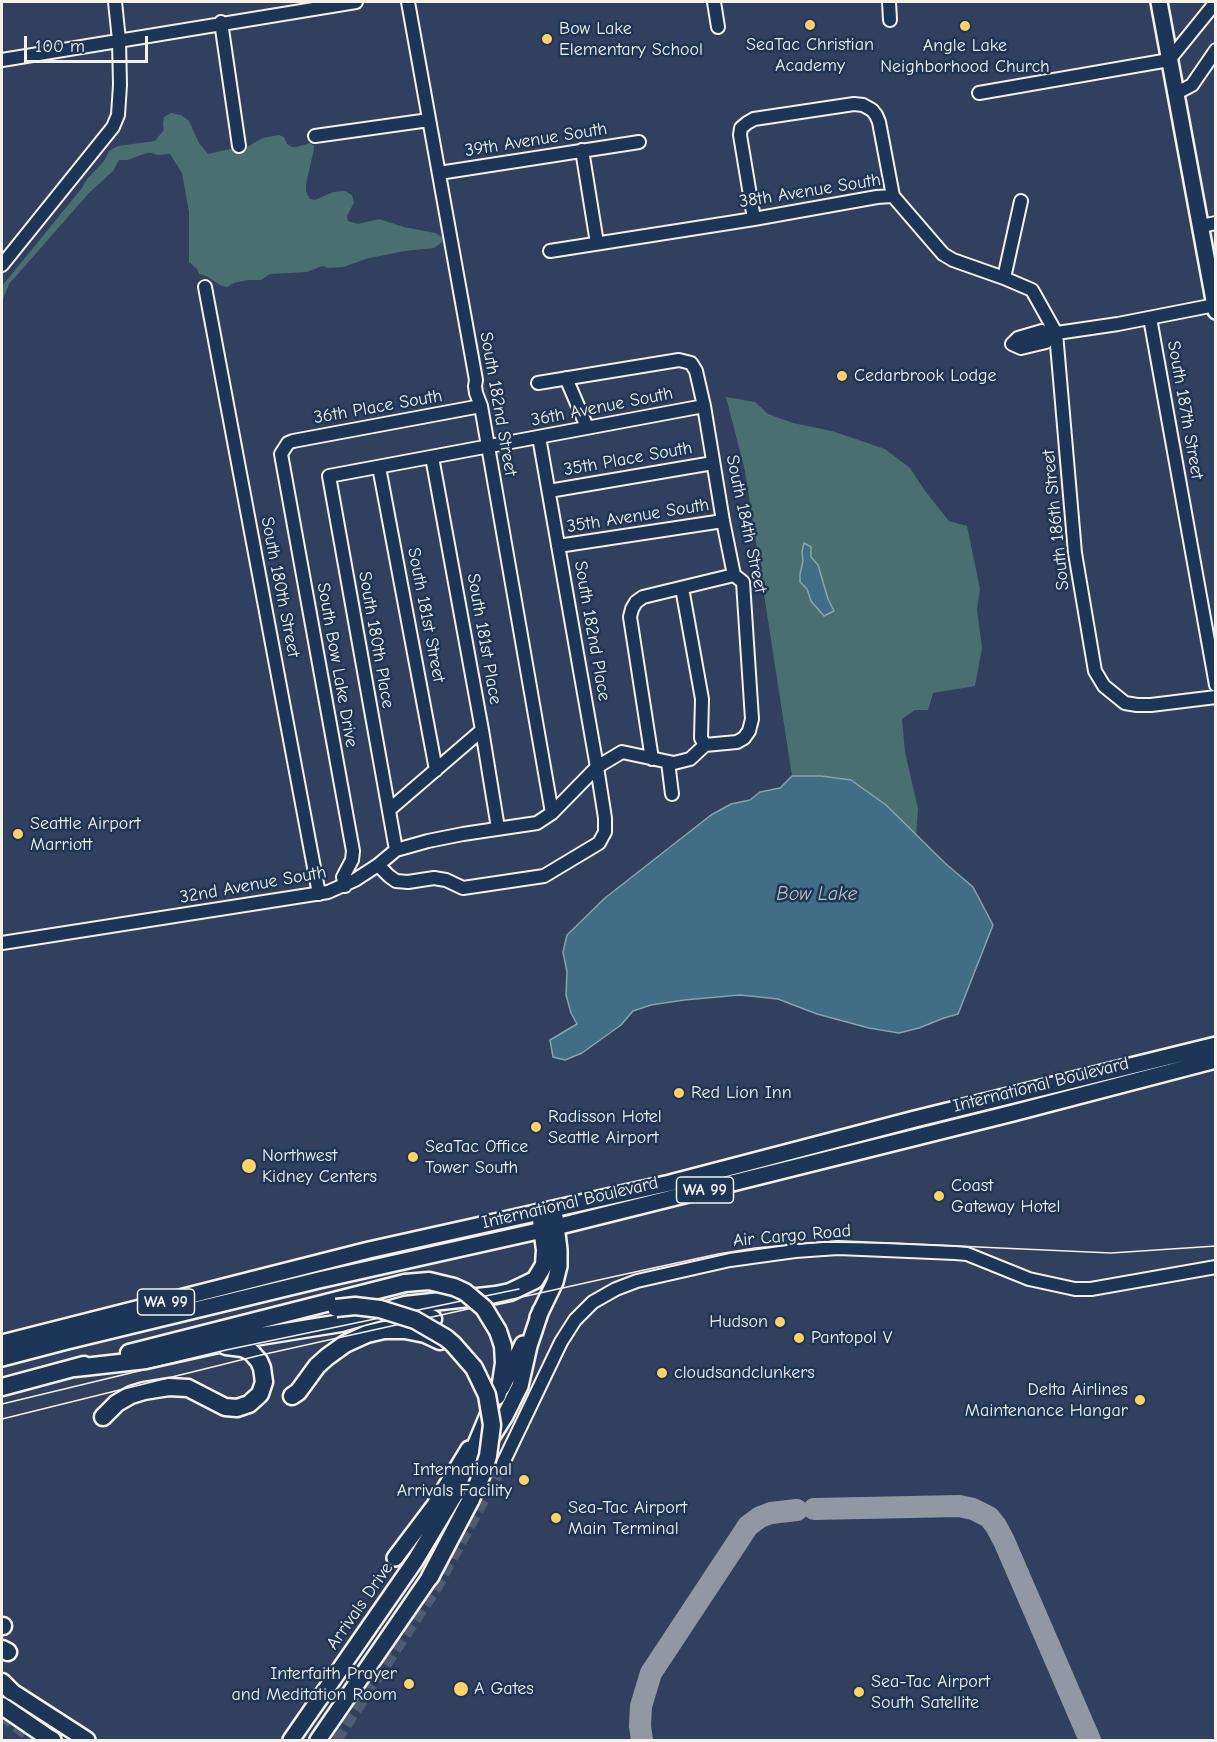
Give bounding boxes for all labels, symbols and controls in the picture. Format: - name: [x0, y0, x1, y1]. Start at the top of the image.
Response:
- place label: Bow Lake Elementary School: [559, 18, 703, 60]
- marker: SeaTac Christian Academy: [803, 18, 817, 32]
- marker: Angle Lake Neighborhood Church: [958, 19, 972, 33]
- scale bar: [27, 24, 152, 62]
- marker: Bow Lake Elementary School: [540, 32, 554, 46]
- place label: SeaTac Christian Academy: [746, 34, 874, 76]
- place label: Angle Lake Neighborhood Church: [880, 35, 1050, 78]
- text: 100 m: [35, 36, 85, 57]
- street label: 39th Avenue South: [463, 118, 609, 162]
- street label: 38th Avenue South: [737, 169, 883, 213]
- street label: South 182nd Street: [475, 330, 521, 478]
- street label: South 187th Street: [1162, 339, 1208, 481]
- place label: Cedarbrook Lodge: [854, 365, 997, 387]
- marker: Cedarbrook Lodge: [835, 369, 849, 383]
- street label: 36th Avenue South: [529, 383, 675, 431]
- street label: 36th Place South: [312, 385, 444, 429]
- street label: 35th Place South: [562, 437, 694, 481]
- street label: South 186th Street: [1038, 449, 1074, 591]
- street label: South 184th Street: [721, 453, 771, 595]
- street label: 35th Avenue South: [565, 494, 711, 538]
- street label: South 180th Street: [256, 515, 304, 659]
- street label: South 181st Street: [402, 546, 450, 684]
- street label: South 182nd Place: [569, 559, 615, 703]
- street label: South 180th Place: [353, 570, 399, 710]
- street label: South 181st Place: [462, 572, 506, 706]
- street label: South Bow Lake Drive: [312, 581, 362, 749]
- place label: Seattle Airport Marriott: [30, 813, 141, 856]
- marker: Seattle Airport Marriott: [11, 827, 25, 841]
- street label: 32nd Avenue South: [178, 861, 328, 909]
- water label: Bow Lake: [776, 882, 858, 906]
- street label: International Boulevard: [951, 1053, 1131, 1117]
- place label: Red Lion Inn: [691, 1082, 792, 1104]
- marker: Red Lion Inn: [672, 1086, 686, 1100]
- place label: Radisson Hotel Seattle Airport: [548, 1106, 662, 1148]
- marker: Radisson Hotel Seattle Airport: [529, 1120, 543, 1134]
- place label: SeaTac Office Tower South: [425, 1136, 528, 1178]
- place label: Northwest Kidney Centers: [262, 1145, 377, 1188]
- marker: SeaTac Office Tower South: [406, 1150, 420, 1164]
- marker: Northwest Kidney Centers: [240, 1157, 258, 1175]
- street label: International Boulevard: [480, 1172, 660, 1234]
- place label: Coast Gateway Hotel: [951, 1175, 1061, 1218]
- road number: WA 99: [676, 1177, 734, 1203]
- marker: Coast Gateway Hotel: [932, 1189, 946, 1203]
- street label: Air Cargo Road: [732, 1220, 852, 1252]
- road number: WA 99: [138, 1289, 195, 1315]
- place label: Hudson: [709, 1311, 768, 1333]
- marker: Hudson: [773, 1315, 787, 1329]
- place label: Pantopol V: [811, 1327, 892, 1349]
- marker: Pantopol V: [792, 1331, 806, 1345]
- place label: cloudsandclunkers: [674, 1362, 815, 1384]
- marker: cloudsandclunkers: [655, 1366, 669, 1380]
- place label: Delta Airlines Maintenance Hangar: [965, 1379, 1128, 1422]
- marker: Delta Airlines Maintenance Hangar: [1133, 1393, 1147, 1407]
- place label: International Arrivals Facility: [397, 1459, 512, 1502]
- marker: International Arrivals Facility: [517, 1473, 531, 1487]
- place label: Sea-Tac Airport Main Terminal: [568, 1497, 687, 1540]
- marker: Sea-Tac Airport Main Terminal: [549, 1511, 563, 1525]
- street label: Arrivals Drive: [322, 1558, 398, 1654]
- place label: Interfaith Prayer and Meditation Room: [231, 1663, 397, 1706]
- place label: Sea-Tac Airport South Satellite: [871, 1671, 990, 1714]
- marker: Interfaith Prayer and Meditation Room: [402, 1677, 416, 1691]
- place label: A Gates: [474, 1678, 534, 1700]
- marker: A Gates: [452, 1680, 470, 1698]
- marker: Sea-Tac Airport South Satellite: [852, 1685, 866, 1699]

